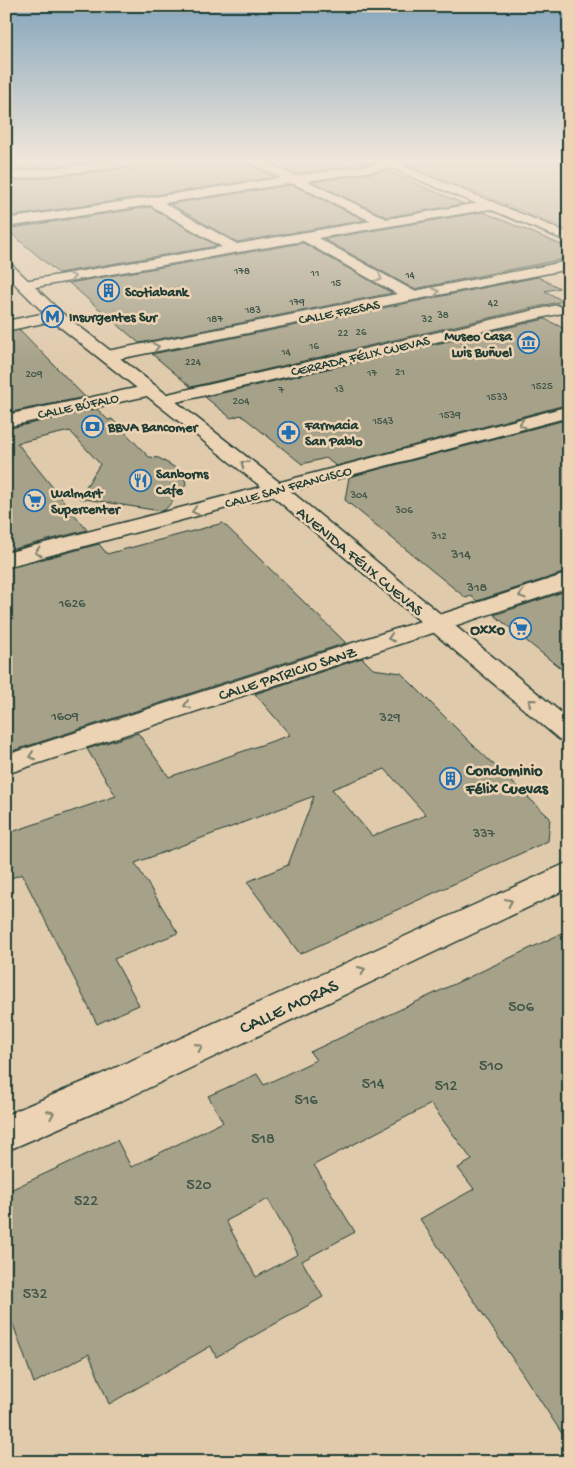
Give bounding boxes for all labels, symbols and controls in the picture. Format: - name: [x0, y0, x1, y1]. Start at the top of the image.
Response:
- house number: 178: [233, 266, 250, 278]
- house number: 11: [310, 268, 319, 280]
- house number: 14: [404, 270, 416, 282]
- one-way arrow: [68, 272, 77, 282]
- one-way arrow: [374, 272, 383, 282]
- house number: 15: [330, 278, 341, 290]
- building icon: Scotiabank: [97, 279, 121, 303]
- place label: Scotiabank: [125, 285, 190, 302]
- one-way arrow: [431, 288, 440, 298]
- house number: 179: [288, 297, 305, 309]
- street label: CALLE FRESAS: [297, 297, 382, 330]
- house number: 42: [488, 298, 499, 310]
- metro station icon: Insurgentes Sur: [41, 304, 65, 328]
- house number: 183: [244, 305, 261, 317]
- place label: Insurgentes Sur: [69, 310, 159, 327]
- house number: 38: [436, 310, 449, 322]
- house number: 187: [206, 314, 223, 326]
- house number: 32: [420, 314, 433, 326]
- house number: 26: [356, 327, 367, 339]
- house number: 22: [338, 328, 349, 340]
- place label: Museo Casa Luis Buñuel: [444, 329, 513, 362]
- museum icon: Museo Casa Luis Buñuel: [516, 331, 540, 355]
- street label: CERRADA FÉLIX CUEVAS: [289, 333, 432, 382]
- house number: 16: [308, 341, 319, 353]
- one-way arrow: [152, 342, 161, 353]
- house number: 14: [280, 347, 292, 359]
- house number: 224: [185, 357, 202, 369]
- house number: 21: [395, 367, 405, 379]
- house number: 17: [366, 368, 377, 380]
- house number: 209: [25, 369, 43, 381]
- house number: 1525: [530, 381, 553, 393]
- house number: 13: [333, 384, 344, 396]
- house number: 7: [277, 385, 284, 397]
- street label: CALLE BÚFALO: [36, 390, 121, 424]
- house number: 1533: [485, 392, 508, 404]
- house number: 204: [233, 396, 250, 408]
- house number: 1539: [438, 410, 461, 422]
- bank icon: BBVA Bancomer: [80, 414, 104, 438]
- house number: 1543: [371, 416, 394, 428]
- place label: Farmacia San Pablo: [304, 418, 363, 451]
- one-way arrow: [518, 418, 526, 428]
- place label: BBVA Bancomer: [107, 420, 199, 437]
- pharmacy icon: Farmacia San Pablo: [277, 420, 301, 444]
- one-way arrow: [241, 461, 250, 470]
- street label: CALLE SAN FRANCISCO: [223, 463, 355, 514]
- place label: Sanborns Cafe: [155, 467, 209, 500]
- restaurant icon: Sanborns Cafe: [128, 469, 152, 493]
- place label: Walmart Supercenter: [50, 486, 122, 519]
- supermarket icon: Walmart Supercenter: [23, 488, 47, 512]
- house number: 304: [349, 490, 368, 502]
- street label: AVENIDA FÉLIX CUEVAS: [291, 504, 427, 622]
- one-way arrow: [191, 505, 200, 515]
- house number: 306: [394, 505, 413, 517]
- house number: 312: [430, 531, 447, 543]
- one-way arrow: [33, 546, 42, 557]
- house number: 314: [450, 547, 471, 564]
- house number: 318: [466, 580, 488, 597]
- one-way arrow: [519, 590, 527, 600]
- house number: 1626: [58, 596, 86, 613]
- supermarket icon: Oxxo: [509, 616, 533, 640]
- place label: Oxxo: [470, 622, 506, 641]
- one-way arrow: [387, 632, 395, 642]
- street label: CALLE PATRICIO SANZ: [217, 644, 360, 707]
- one-way arrow: [528, 698, 537, 707]
- one-way arrow: [183, 699, 191, 709]
- house number: 1609: [50, 709, 79, 726]
- house number: 329: [378, 710, 401, 727]
- one-way arrow: [29, 751, 37, 761]
- place label: Condominio Félix Cuevas: [465, 763, 549, 800]
- building icon: Condominio Félix Cuevas: [438, 766, 462, 790]
- house number: 337: [472, 826, 496, 843]
- one-way arrow: [504, 897, 513, 908]
- one-way arrow: [357, 966, 366, 977]
- street label: CALLE MORAS: [236, 975, 343, 1041]
- house number: 506: [508, 999, 535, 1018]
- one-way arrow: [194, 1042, 203, 1053]
- house number: 510: [479, 1058, 503, 1077]
- house number: 514: [362, 1076, 385, 1095]
- house number: 512: [435, 1078, 458, 1097]
- house number: 516: [295, 1092, 318, 1111]
- one-way arrow: [46, 1109, 55, 1120]
- house number: 518: [251, 1131, 275, 1150]
- house number: 520: [186, 1177, 212, 1196]
- house number: 522: [74, 1193, 98, 1212]
- house number: 532: [23, 1286, 47, 1305]

